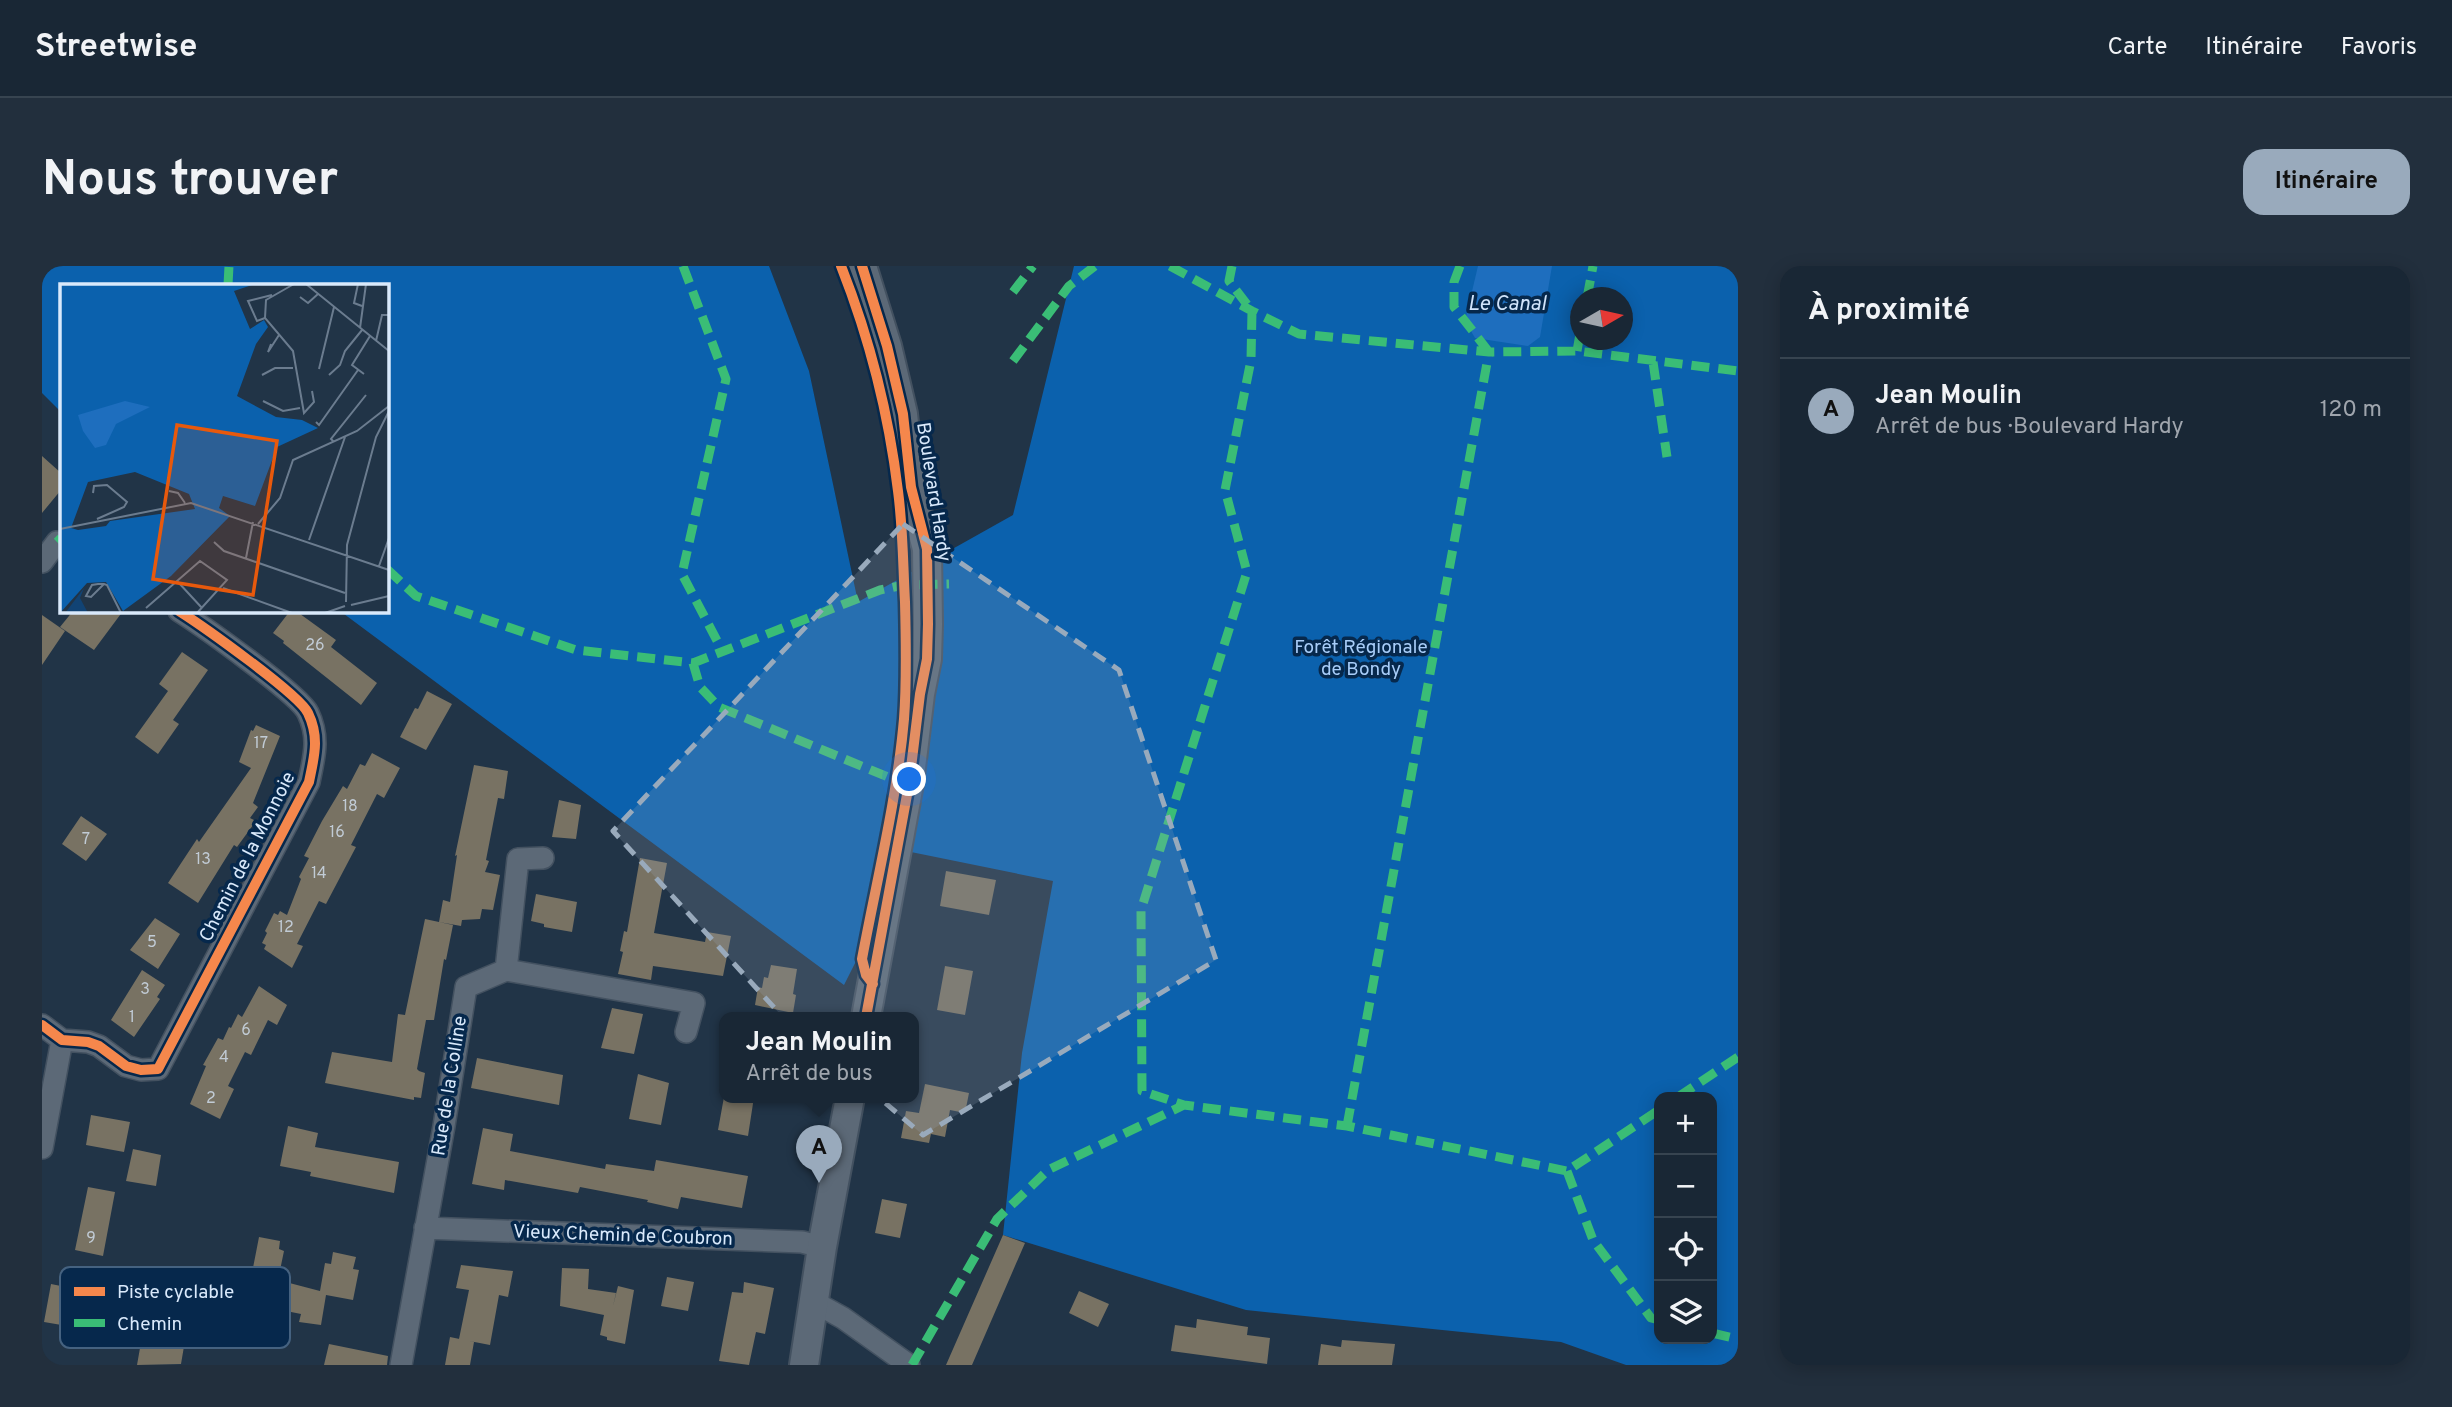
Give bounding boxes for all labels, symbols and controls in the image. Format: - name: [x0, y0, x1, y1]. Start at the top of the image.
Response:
- text: Streetwise: [35, 27, 197, 69]
- text: Carte: [2107, 33, 2167, 63]
- text: Itinéraire: [2205, 33, 2303, 63]
- text: Favoris: [2341, 33, 2417, 63]
- button: Itinéraire: [2243, 149, 2410, 215]
- text: Nous trouver: [42, 151, 338, 213]
- inset map: [60, 284, 388, 612]
- north arrow: [1570, 287, 1633, 350]
- water label: Le Canal: [1468, 291, 1548, 318]
- text: À proximité: [1808, 293, 1970, 330]
- text: Jean Moulin: [1875, 380, 2022, 413]
- text: A: [1823, 396, 1839, 425]
- text: 120 m: [2320, 396, 2382, 425]
- text: Arrêt de bus · Boulevard Hardy: [1875, 413, 2184, 442]
- street label: Boulevard Hardy: [910, 420, 956, 564]
- house number: 26: [305, 636, 325, 656]
- park label: Forêt Régionale de Bondy: [1294, 636, 1428, 682]
- house number: 17: [254, 734, 268, 754]
- your location: [892, 762, 926, 796]
- street label: Chemin de la Monnoie: [195, 768, 301, 946]
- house number: 18: [342, 797, 358, 817]
- house number: 16: [329, 823, 345, 843]
- house number: 7: [82, 830, 90, 850]
- house number: 13: [195, 850, 211, 870]
- house number: 14: [311, 864, 327, 884]
- house number: 12: [278, 918, 294, 938]
- house number: 5: [147, 933, 157, 953]
- house number: 3: [140, 980, 150, 1000]
- house number: 1: [129, 1008, 135, 1028]
- popup: [719, 1012, 919, 1103]
- street label: Rue de la Colline: [427, 1014, 473, 1158]
- house number: 6: [241, 1021, 251, 1041]
- text: Jean Moulin: [746, 1027, 892, 1060]
- house number: 4: [219, 1048, 229, 1068]
- text: Arrêt de bus: [746, 1060, 873, 1089]
- house number: 2: [206, 1089, 216, 1109]
- map controls: [1654, 1092, 1717, 1344]
- button: +: [1654, 1092, 1717, 1155]
- pin: A: [796, 1125, 842, 1183]
- button: −: [1654, 1155, 1717, 1218]
- button: locate: [1654, 1218, 1717, 1281]
- street label: Vieux Chemin de Coubron: [513, 1220, 733, 1252]
- house number: 9: [86, 1229, 96, 1249]
- legend: [60, 1267, 290, 1348]
- text: Piste cyclable: [117, 1281, 234, 1305]
- button: layers: [1654, 1281, 1717, 1344]
- text: Chemin: [117, 1313, 182, 1337]

